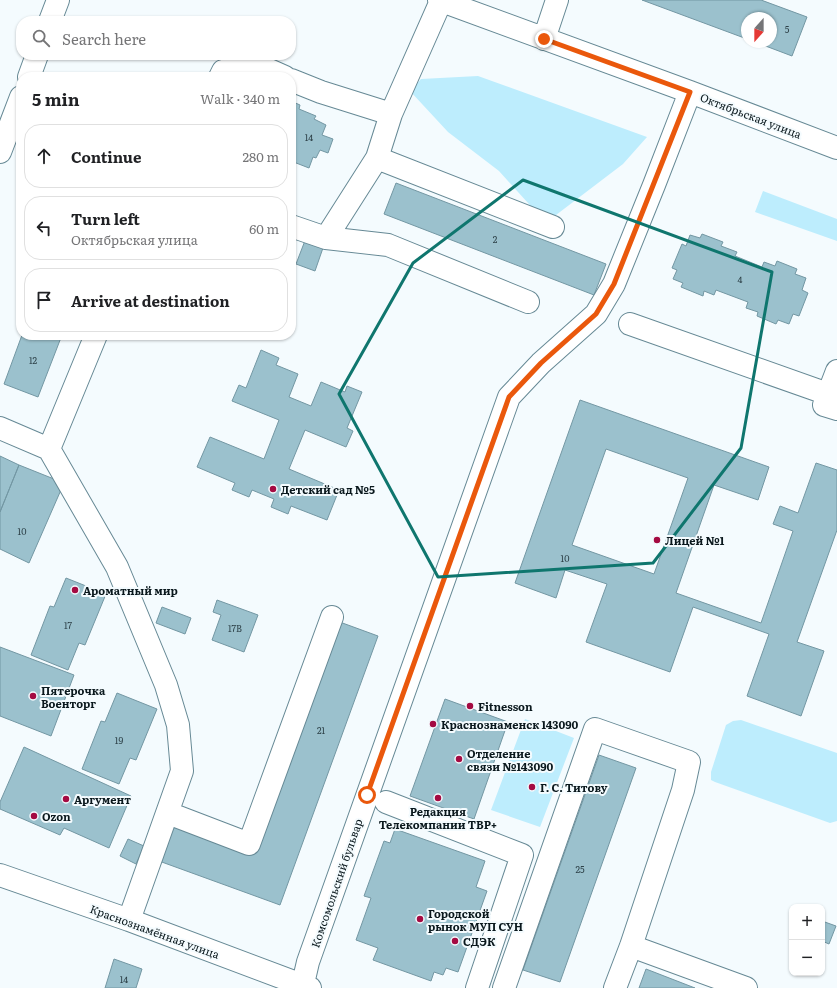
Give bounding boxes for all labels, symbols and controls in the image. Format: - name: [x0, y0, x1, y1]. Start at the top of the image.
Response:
- north arrow: [741, 12, 777, 48]
- search box: [16, 16, 296, 60]
- house number: 5: [785, 22, 790, 36]
- icon: search: [30, 27, 52, 49]
- text: Search here: [62, 27, 146, 50]
- route end: [535, 30, 553, 48]
- text: 5 min: [32, 86, 80, 111]
- street label: Октябрьская улица: [698, 88, 804, 142]
- text: Walk · 340 m: [200, 89, 280, 108]
- house number: 14: [305, 130, 313, 144]
- icon: ahead: [33, 145, 55, 167]
- text: Continue: [71, 145, 141, 168]
- text: 280 m: [243, 147, 279, 166]
- text: Turn left: [71, 207, 140, 230]
- icon: left: [33, 217, 55, 239]
- text: 60 m: [249, 219, 279, 238]
- text: Октябрьская улица: [71, 230, 198, 249]
- house number: 2: [493, 232, 498, 246]
- house number: 4: [738, 272, 743, 286]
- icon: arrive: [33, 289, 55, 311]
- text: Arrive at destination: [71, 289, 230, 312]
- house number: 12: [29, 353, 38, 367]
- place label: Детский сад №5: [281, 481, 375, 497]
- marker: Детский сад №5: [268, 484, 278, 494]
- house number: 10: [18, 524, 26, 538]
- place label: Лицей №1: [665, 532, 725, 548]
- marker: Лицей №1: [652, 535, 662, 545]
- house number: 10: [561, 551, 569, 565]
- place label: Ароматный мир: [83, 582, 178, 598]
- marker: Ароматный мир: [70, 585, 80, 595]
- house number: 17: [64, 618, 72, 632]
- house number: 17В: [228, 621, 242, 635]
- place label: Пятерочка Военторг: [41, 682, 106, 711]
- marker: Пятерочка Военторг: [28, 691, 38, 701]
- place label: Fitnesson: [478, 698, 533, 714]
- marker: Fitnesson: [465, 701, 475, 711]
- place label: Краснознаменск 143090: [441, 716, 579, 732]
- marker: Краснознаменск 143090: [428, 719, 438, 729]
- house number: 21: [317, 723, 325, 737]
- house number: 19: [115, 733, 123, 747]
- place label: Отделение связи №143090: [467, 745, 554, 774]
- marker: Отделение связи №143090: [454, 754, 464, 764]
- place label: Г. С. Титову: [540, 779, 608, 795]
- marker: Г. С. Титову: [527, 782, 537, 792]
- route start: [358, 786, 376, 804]
- place label: Аргумент: [74, 791, 131, 807]
- marker: Редакция Телекомпании ТВР+: [433, 793, 443, 803]
- marker: Аргумент: [61, 794, 71, 804]
- place label: Редакция Телекомпании ТВР+: [379, 803, 497, 832]
- place label: Ozon: [42, 808, 71, 824]
- marker: Ozon: [29, 811, 39, 821]
- street label: Комсомольский бульвар: [306, 816, 366, 950]
- house number: 25: [575, 862, 585, 876]
- street label: Краснознамённая улица: [88, 900, 222, 962]
- map controls: [789, 904, 825, 976]
- button: +: [789, 904, 825, 940]
- place label: Городской рынок МУП СУН: [428, 905, 523, 934]
- marker: Городской рынок МУП СУН: [415, 914, 425, 924]
- place label: СДЭК: [463, 933, 496, 949]
- marker: СДЭК: [450, 936, 460, 946]
- button: −: [789, 940, 825, 976]
- house number: 14: [120, 972, 128, 986]

